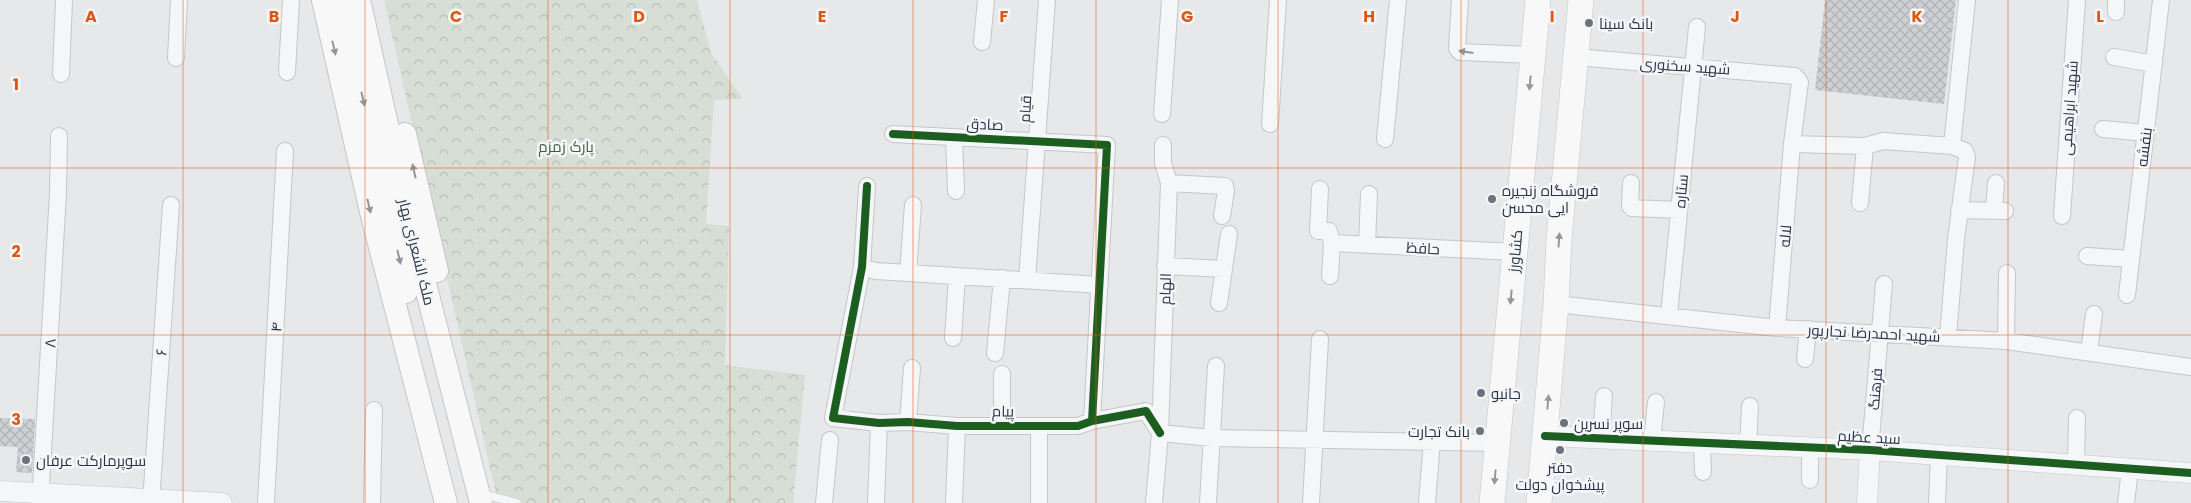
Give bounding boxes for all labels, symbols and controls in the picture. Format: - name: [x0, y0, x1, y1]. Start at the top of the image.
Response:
- text: A: [85, 5, 97, 28]
- text: B: [269, 5, 279, 28]
- text: C: [450, 5, 462, 28]
- text: D: [633, 5, 645, 28]
- text: E: [818, 5, 826, 28]
- text: F: [1000, 5, 1009, 28]
- text: G: [1181, 5, 1193, 28]
- text: H: [1363, 5, 1375, 28]
- text: I: [1550, 5, 1554, 28]
- text: J: [1730, 5, 1740, 28]
- text: K: [1911, 5, 1923, 28]
- text: L: [2096, 5, 2104, 28]
- place label: بانک سینا: [1599, 13, 1653, 34]
- marker: بانک سینا: [1583, 17, 1595, 29]
- one-way arrow: [330, 40, 338, 55]
- one-way arrow: [1458, 48, 1474, 56]
- street label: شهید سخنوری: [1639, 52, 1731, 80]
- street label: شهید ابراهیمی: [2055, 60, 2083, 156]
- text: 1: [13, 73, 19, 96]
- one-way arrow: [1526, 76, 1534, 92]
- one-way arrow: [359, 91, 367, 106]
- street label: قیام: [1014, 95, 1036, 123]
- street label: صادق: [966, 113, 1004, 135]
- street label: بنفشه: [2131, 126, 2157, 168]
- park label: پارک زمزم: [538, 136, 594, 157]
- one-way arrow: [410, 163, 418, 178]
- street label: ستاره: [1669, 173, 1693, 209]
- place label: فروشگاه زنجیره ایی محسن: [1502, 180, 1599, 218]
- marker: فروشگاه زنجیره ایی محسن: [1486, 193, 1498, 205]
- street label: ملک الشعرای بهار: [393, 195, 440, 308]
- one-way arrow: [365, 199, 373, 214]
- street label: لاله: [1774, 224, 1796, 248]
- street label: کشاورز: [1503, 229, 1527, 274]
- one-way arrow: [1556, 232, 1564, 248]
- street label: حافظ: [1406, 237, 1440, 259]
- text: 2: [11, 240, 21, 263]
- one-way arrow: [395, 250, 403, 266]
- street label: الهام: [1154, 273, 1176, 305]
- one-way arrow: [1506, 290, 1514, 306]
- street label: شهید احمدرضا نجارپور: [1806, 319, 1941, 347]
- street label: ۴: [265, 321, 287, 333]
- street label: ۸: [39, 338, 61, 348]
- street label: ۶: [150, 348, 172, 356]
- street label: فرهنگ: [1863, 367, 1887, 411]
- place label: جانبو: [1491, 383, 1521, 404]
- marker: جانبو: [1475, 387, 1487, 399]
- one-way arrow: [1544, 394, 1552, 410]
- street label: پیام: [992, 400, 1014, 422]
- text: 3: [11, 408, 21, 431]
- place label: سوپر نسرین: [1574, 413, 1643, 434]
- marker: سوپر نسرین: [1558, 417, 1570, 429]
- place label: بانک تجارت: [1408, 421, 1470, 442]
- marker: بانک تجارت: [1474, 425, 1486, 437]
- street label: سید عظیم: [1837, 425, 1901, 449]
- marker: دفتر پیشخوان دولت: [1554, 444, 1566, 456]
- place label: سوپرمارکت عرفان: [36, 450, 146, 471]
- marker: سوپرمارکت عرفان: [20, 454, 32, 466]
- place label: دفتر پیشخوان دولت: [1516, 457, 1604, 495]
- one-way arrow: [1490, 469, 1498, 485]

